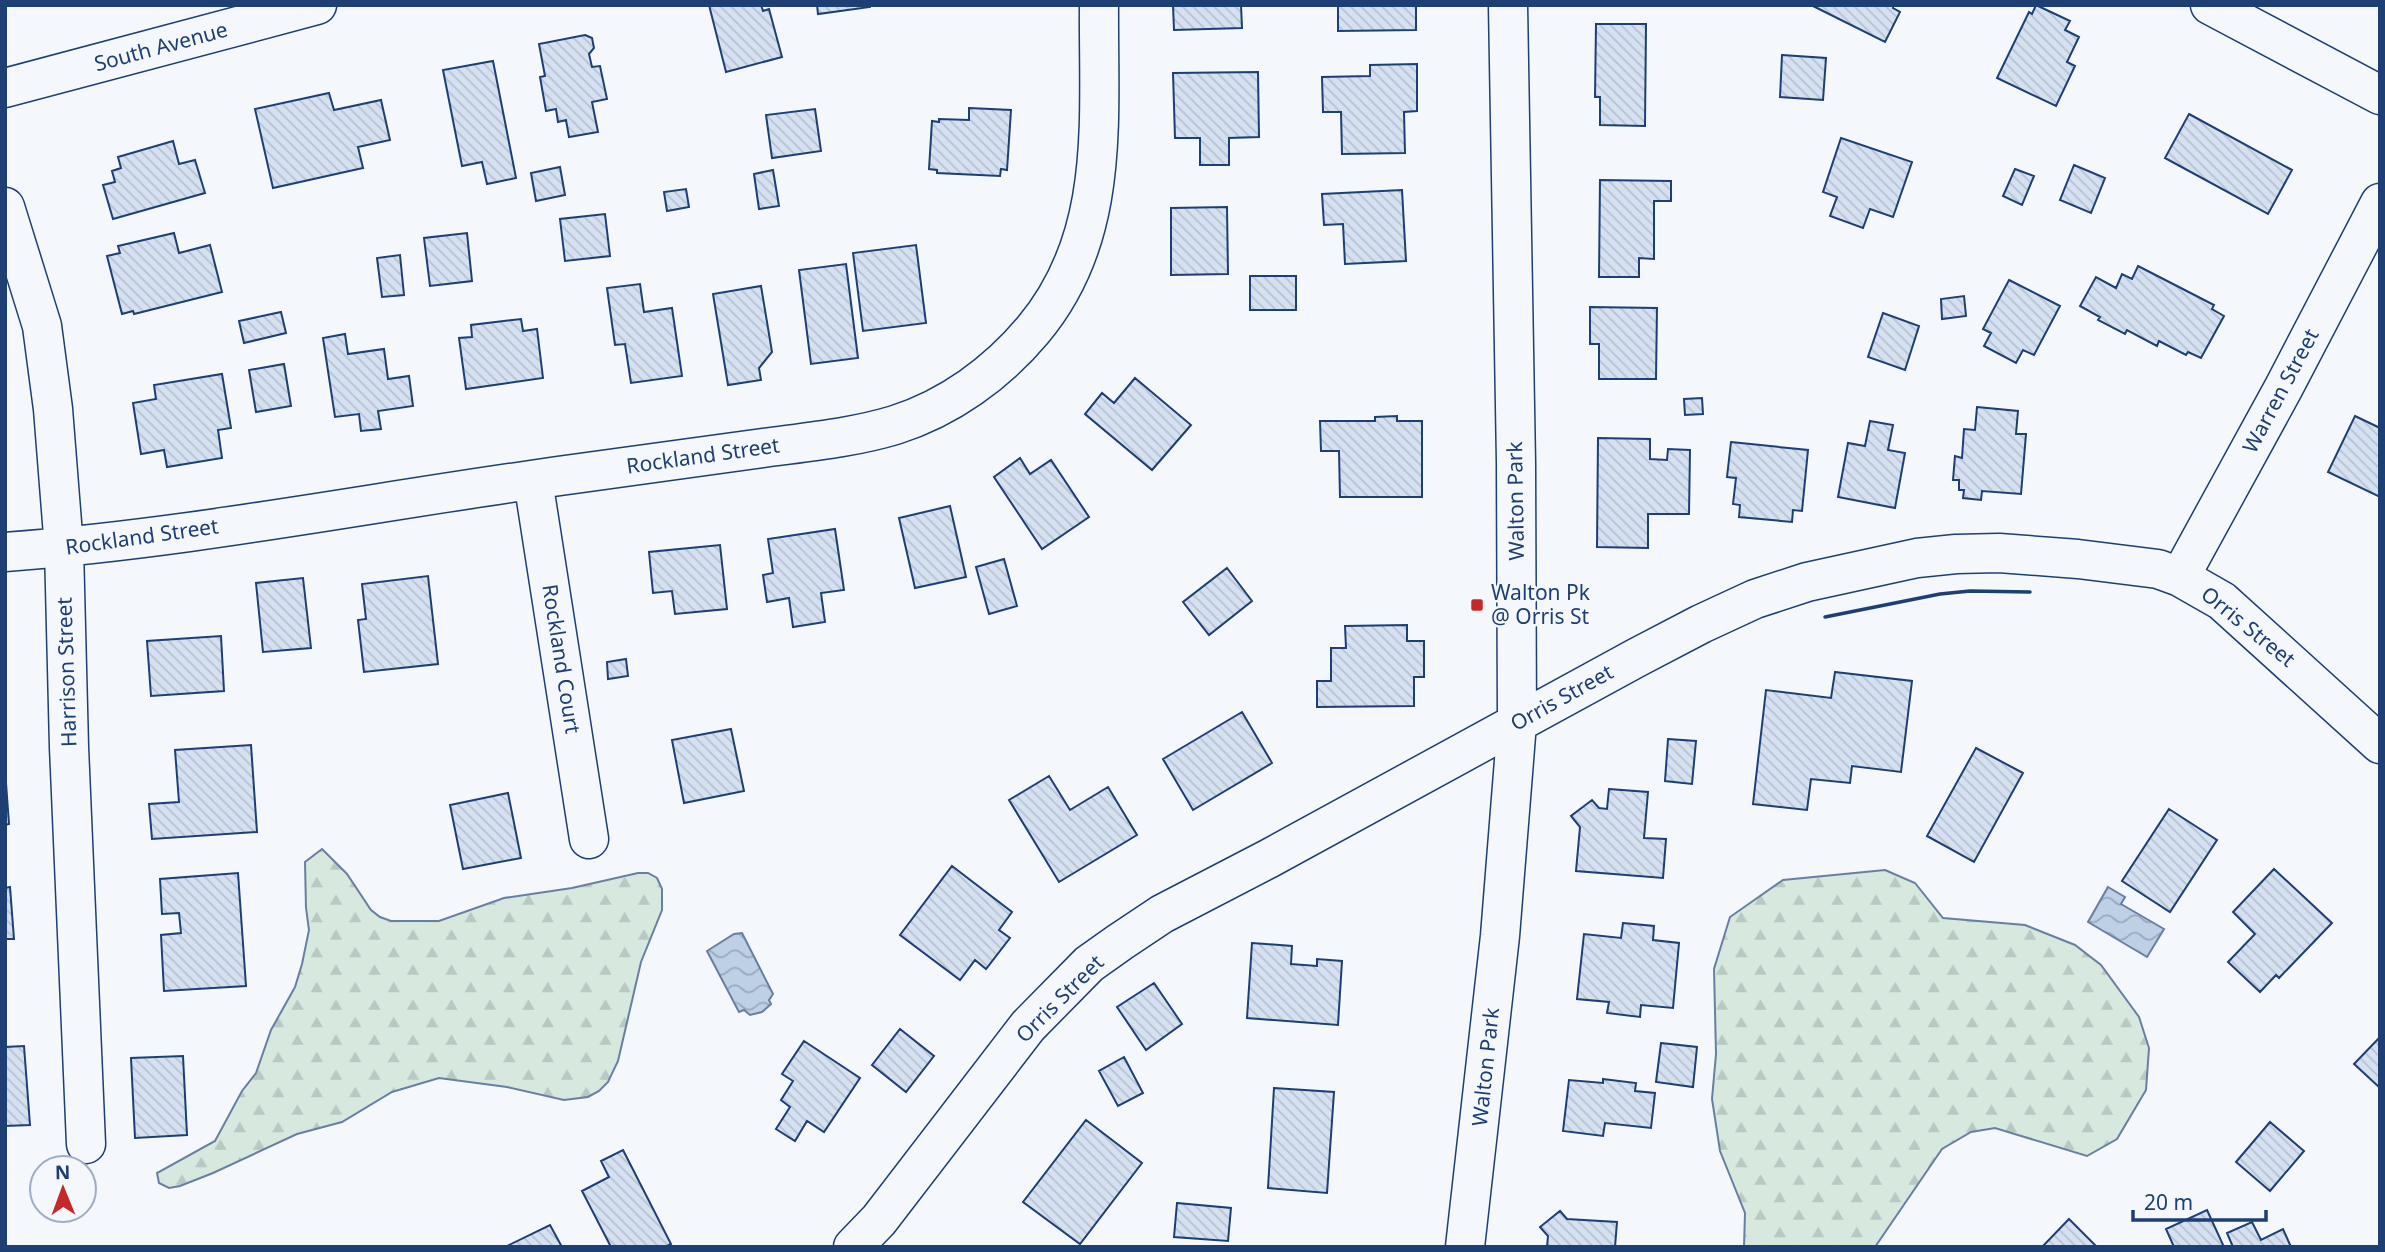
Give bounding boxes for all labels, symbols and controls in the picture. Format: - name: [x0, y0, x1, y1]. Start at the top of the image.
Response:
- street label: South Avenue: [91, 15, 231, 77]
- street label: Warren Street: [2236, 323, 2325, 457]
- street label: Rockland Street: [625, 430, 782, 480]
- street label: Walton Park: [1500, 440, 1530, 561]
- street label: Rockland Street: [64, 511, 221, 561]
- place label: Walton Pk @ Orris St: [1491, 578, 1591, 630]
- street label: Orris Street: [2196, 580, 2302, 673]
- street label: Rockland Court: [536, 582, 588, 736]
- street label: Harrison Street: [49, 596, 83, 747]
- marker: Walton Pk @ Orris St: [1469, 597, 1485, 613]
- street label: Orris Street: [1505, 657, 1618, 737]
- street label: Orris Street: [1009, 948, 1110, 1048]
- street label: Walton Park: [1465, 1005, 1505, 1128]
- north arrow: [28, 1154, 98, 1224]
- text: N: [55, 1159, 71, 1185]
- scale bar: [2133, 1178, 2266, 1222]
- text: 20 m: [2144, 1188, 2193, 1216]

